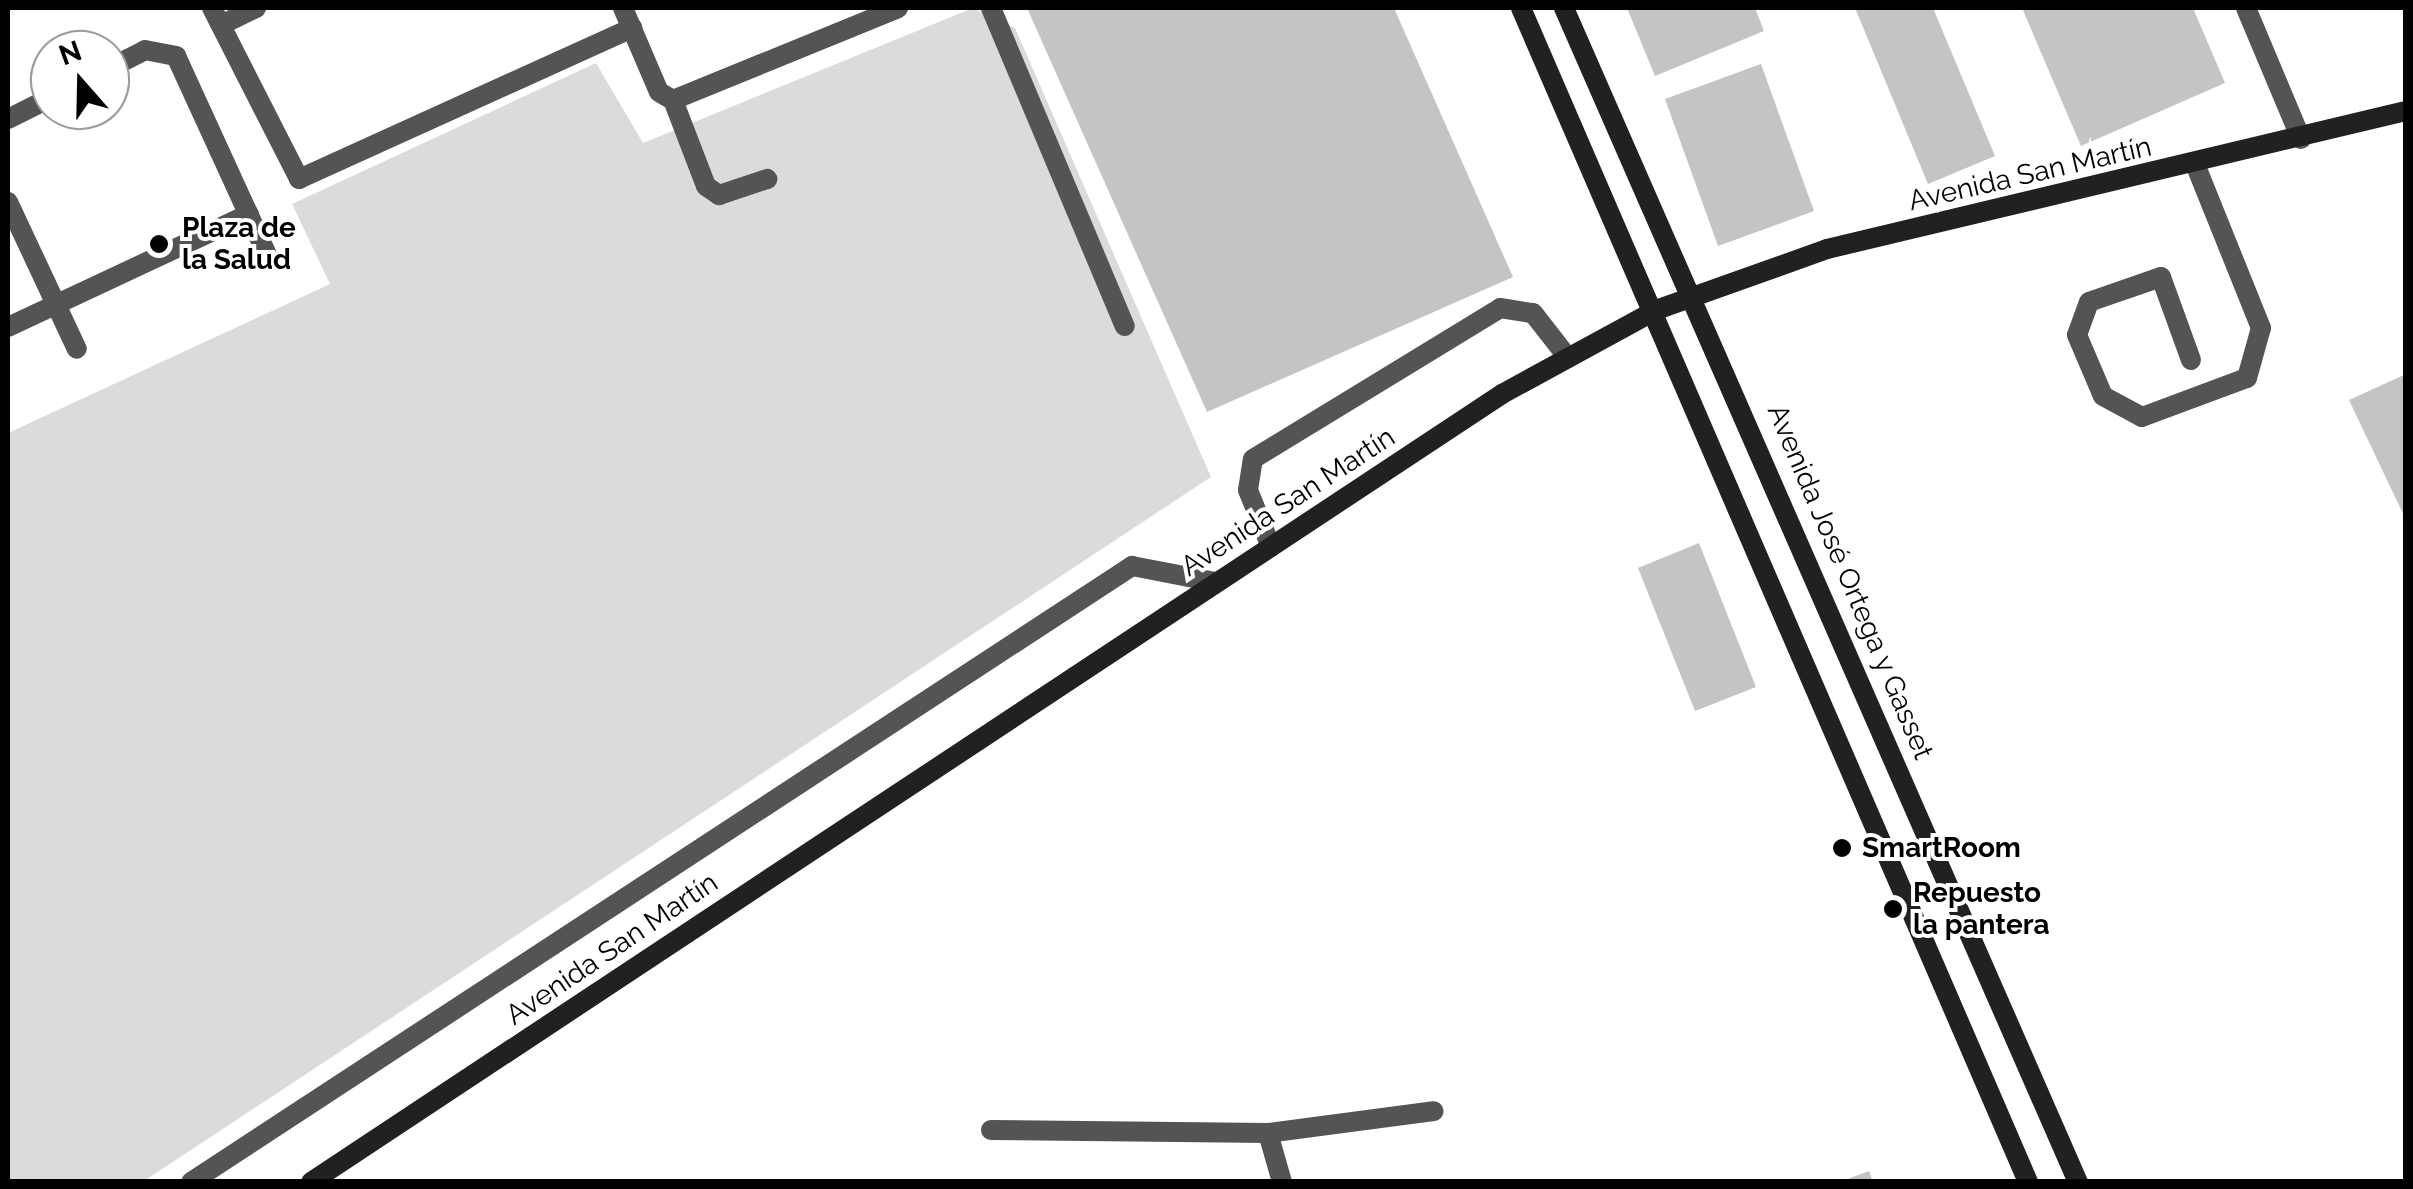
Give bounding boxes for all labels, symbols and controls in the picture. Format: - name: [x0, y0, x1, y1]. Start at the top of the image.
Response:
- north arrow: [30, 30, 130, 130]
- text: N: [55, 34, 86, 72]
- street label: Avenida San Martín: [1905, 130, 2155, 218]
- place label: Plaza de la Salud: [182, 211, 296, 277]
- marker: Plaza de la Salud: [146, 231, 172, 257]
- street label: Avenida José Ortega y Gasset: [1759, 398, 1941, 766]
- street label: Avenida San Martín: [1175, 420, 1401, 584]
- place label: SmartRoom: [1862, 831, 2021, 865]
- marker: SmartRoom: [1831, 837, 1853, 859]
- street label: Avenida San Martín: [500, 866, 724, 1032]
- place label: Repuesto la pantera: [1913, 876, 2049, 942]
- marker: Repuesto la pantera: [1882, 898, 1904, 920]

